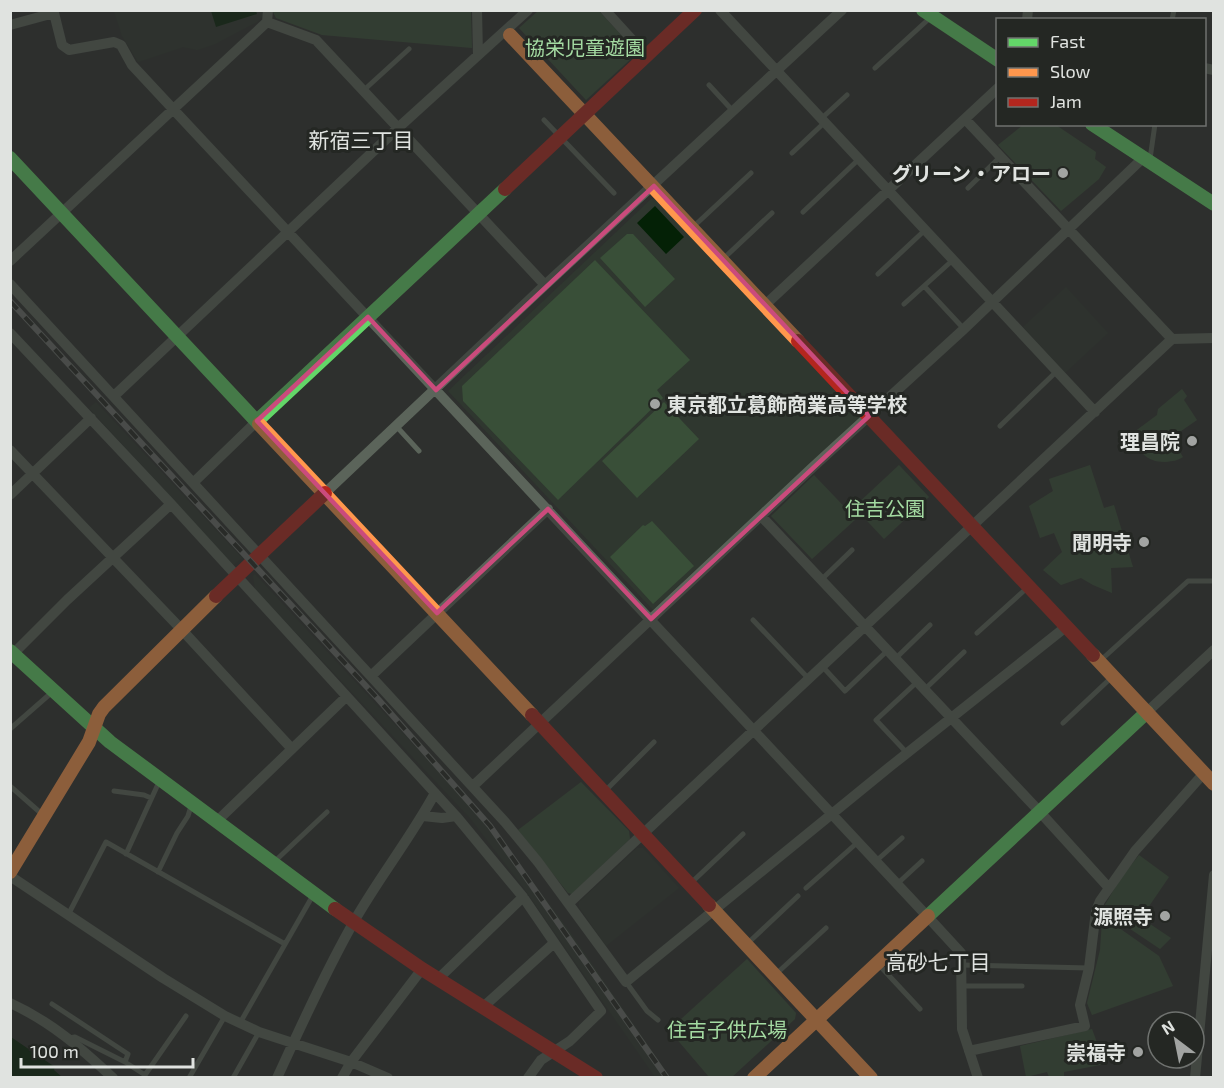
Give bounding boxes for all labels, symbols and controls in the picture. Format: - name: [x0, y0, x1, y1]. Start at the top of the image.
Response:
- legend: [996, 18, 1206, 126]
- text: Fast: [1050, 30, 1085, 52]
- park label: 協栄児童遊園: [525, 35, 645, 59]
- text: Slow: [1050, 60, 1091, 82]
- text: Jam: [1050, 90, 1082, 112]
- district label: 新宿三丁目: [309, 127, 414, 152]
- place label: グリーン・アロー: [892, 161, 1051, 185]
- marker: グリーン・アロー: [1056, 166, 1070, 180]
- place label: 東京都立葛飾商業高等学校: [667, 392, 907, 416]
- marker: 東京都立葛飾商業高等学校: [648, 397, 662, 411]
- place label: 理昌院: [1120, 429, 1180, 453]
- marker: 理昌院: [1185, 434, 1199, 448]
- park label: 住吉公園: [845, 496, 925, 520]
- place label: 聞明寺: [1072, 530, 1132, 554]
- marker: 聞明寺: [1137, 535, 1151, 549]
- place label: 源照寺: [1093, 904, 1153, 928]
- marker: 源照寺: [1158, 909, 1172, 923]
- district label: 高砂七丁目: [886, 949, 991, 974]
- north arrow: [1146, 1010, 1206, 1070]
- text: N: [1158, 1016, 1178, 1038]
- park label: 住吉子供広場: [667, 1017, 787, 1041]
- scale bar: [21, 1031, 194, 1069]
- text: 100 m: [30, 1040, 79, 1062]
- place label: 崇福寺: [1066, 1040, 1126, 1064]
- marker: 崇福寺: [1131, 1045, 1145, 1059]

